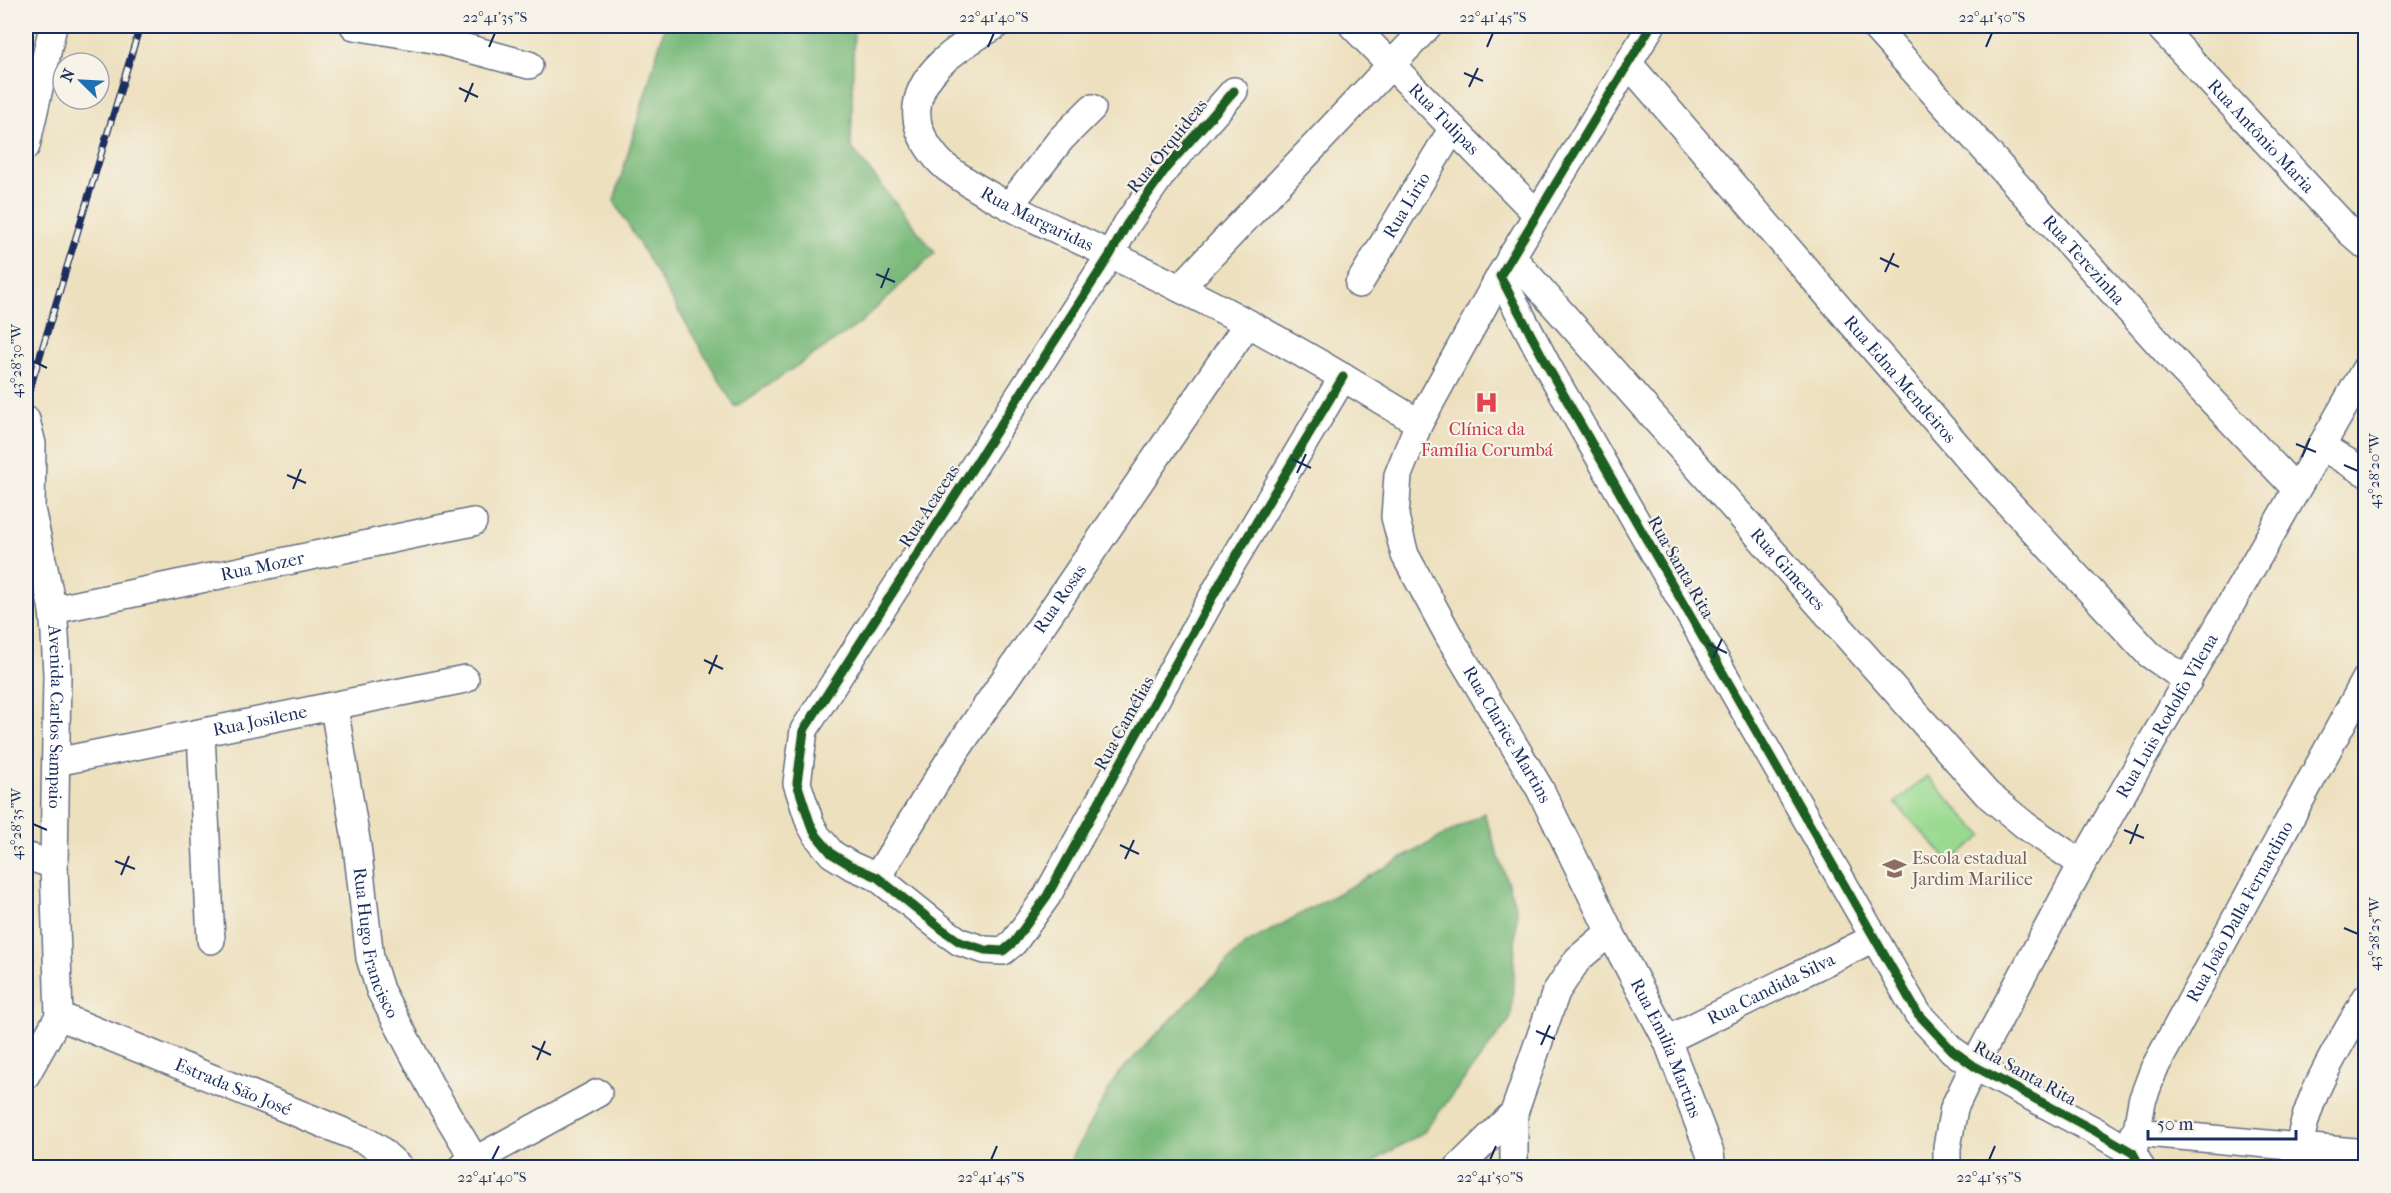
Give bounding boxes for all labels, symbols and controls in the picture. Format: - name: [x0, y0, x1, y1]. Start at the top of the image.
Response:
- text: 22°41'35"S: [463, 8, 528, 26]
- text: 22°41'40"S: [959, 8, 1029, 26]
- text: 22°41'45"S: [1460, 8, 1527, 26]
- text: 22°41'50"S: [1959, 8, 2026, 26]
- north arrow: [51, 51, 111, 111]
- text: N: [57, 65, 79, 85]
- street label: Rua Antônio Maria: [2203, 75, 2319, 198]
- street label: Rua Tulipas: [1404, 79, 1484, 160]
- street label: Rua Orquideas: [1123, 95, 1212, 198]
- street label: Rua Lirio: [1379, 169, 1435, 242]
- street label: Rua Margaridas: [977, 182, 1097, 256]
- street label: Rua Terezinha: [2038, 211, 2129, 310]
- street label: Rua Edna Mendeiros: [1839, 311, 1961, 448]
- text: 43°28'30"W: [7, 323, 25, 398]
- hospital icon: Clínica da Família Corumbá: [1474, 390, 1500, 416]
- place label: Clínica da Família Corumbá: [1421, 419, 1554, 461]
- text: 43°28'20"W: [2365, 432, 2383, 509]
- street label: Rua Acaceas: [895, 460, 964, 552]
- street label: Rua Santa Rita: [1643, 512, 1719, 623]
- street label: Rua Gimenes: [1746, 524, 1830, 615]
- street label: Rua Mozer: [219, 548, 307, 586]
- street label: Rua Rosas: [1029, 560, 1091, 637]
- street label: Avenida Carlos Sampaio: [43, 623, 67, 809]
- street label: Rua Luis Rodolfo Vilena: [2112, 630, 2223, 802]
- street label: Rua Clarice Martins: [1458, 662, 1555, 807]
- street label: Rua Camélias: [1090, 672, 1159, 774]
- street label: Rua Josilene: [211, 701, 309, 741]
- text: 43°28'35"W: [7, 787, 25, 860]
- street label: Rua João Dalla Fernardino: [2182, 818, 2298, 1006]
- place label: Escola estadual Jardim Marilice: [1910, 848, 2033, 890]
- school or university icon: Escola estadual Jardim Marilice: [1881, 855, 1907, 881]
- street label: Rua Hugo Francisco: [349, 866, 403, 1022]
- text: 43°28'25"W: [2365, 896, 2383, 971]
- street label: Rua Candida Silva: [1704, 949, 1839, 1029]
- street label: Rua Emilia Martins: [1626, 975, 1706, 1121]
- street label: Rua Santa Rita: [1970, 1036, 2081, 1111]
- street label: Estrada São José: [172, 1054, 294, 1120]
- scale bar: [2148, 1103, 2296, 1141]
- text: 50 m: [2157, 1114, 2194, 1135]
- text: 22°41'40"S: [457, 1168, 527, 1186]
- text: 22°41'45"S: [958, 1168, 1025, 1186]
- text: 22°41'50"S: [1457, 1168, 1524, 1186]
- text: 22°41'55"S: [1957, 1168, 2022, 1186]

